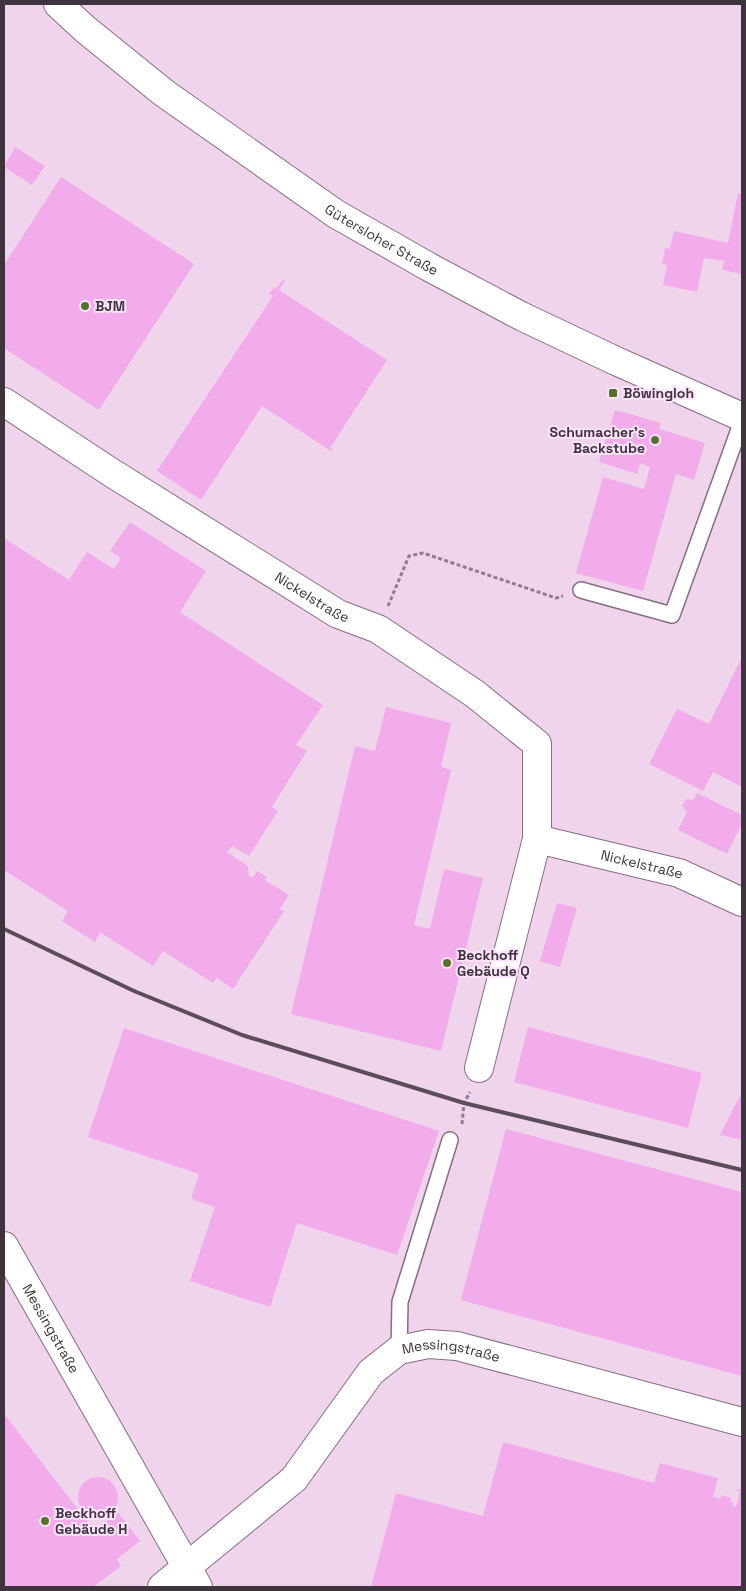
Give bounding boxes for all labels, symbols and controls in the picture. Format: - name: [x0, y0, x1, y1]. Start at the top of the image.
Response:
- street label: Gütersloher Straße: [321, 200, 441, 279]
- place label: BJM: [95, 297, 125, 315]
- marker: BJM: [79, 300, 91, 312]
- place label: Böwingloh: [623, 384, 694, 402]
- marker: Böwingloh: [607, 387, 619, 399]
- place label: Schumacher's Backstube: [550, 423, 645, 457]
- marker: Schumacher's Backstube: [649, 434, 661, 446]
- street label: Nickelstraße: [272, 568, 352, 626]
- street label: Nickelstraße: [599, 846, 685, 883]
- place label: Beckhoff Gebäude Q: [457, 946, 530, 980]
- marker: Beckhoff Gebäude Q: [441, 957, 453, 969]
- street label: Messingstraße: [18, 1281, 84, 1377]
- street label: Messingstraße: [400, 1335, 502, 1366]
- place label: Beckhoff Gebäude H: [55, 1504, 128, 1538]
- marker: Beckhoff Gebäude H: [39, 1515, 51, 1527]

